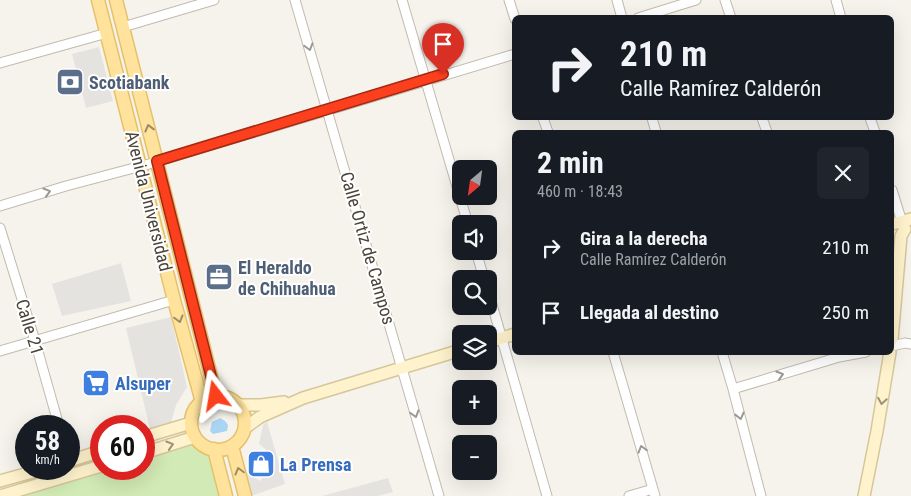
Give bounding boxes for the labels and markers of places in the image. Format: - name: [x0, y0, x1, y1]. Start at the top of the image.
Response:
- pin: [422, 23, 464, 74]
- bank icon: Scotiabank: [55, 67, 85, 97]
- place label: Scotiabank: [89, 72, 170, 93]
- place label: El Heraldo de Chihuahua: [238, 257, 336, 299]
- office icon: El Heraldo de Chihuahua: [204, 262, 234, 292]
- supermarket icon: Alsuper: [81, 368, 111, 398]
- place label: Alsuper: [115, 373, 171, 394]
- shop icon: La Prensa: [246, 449, 276, 479]
- place label: La Prensa: [280, 454, 351, 475]

